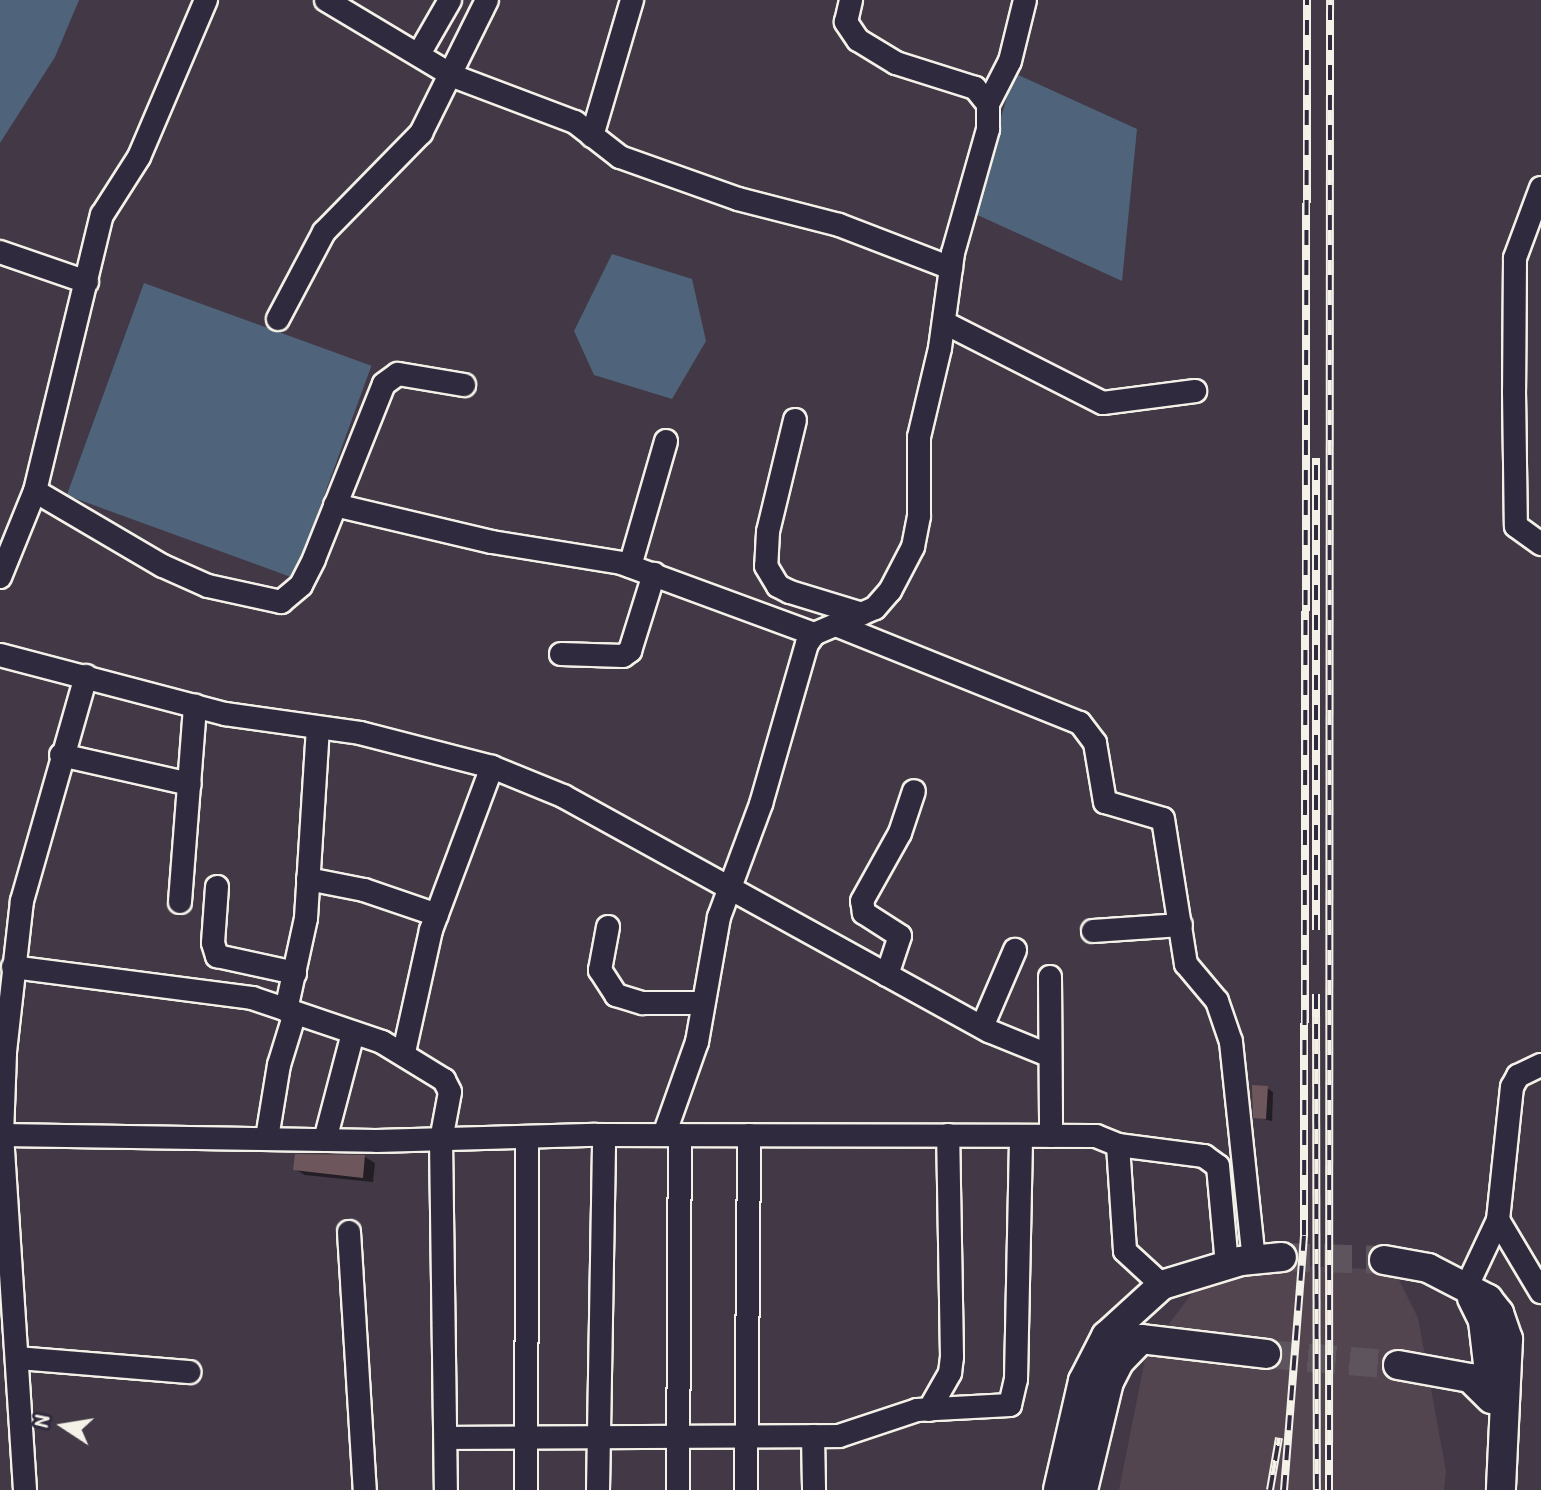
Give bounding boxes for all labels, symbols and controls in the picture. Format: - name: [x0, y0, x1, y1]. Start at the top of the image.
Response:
- north arrow: [24, 1386, 104, 1466]
- text: N: [25, 1412, 56, 1430]

